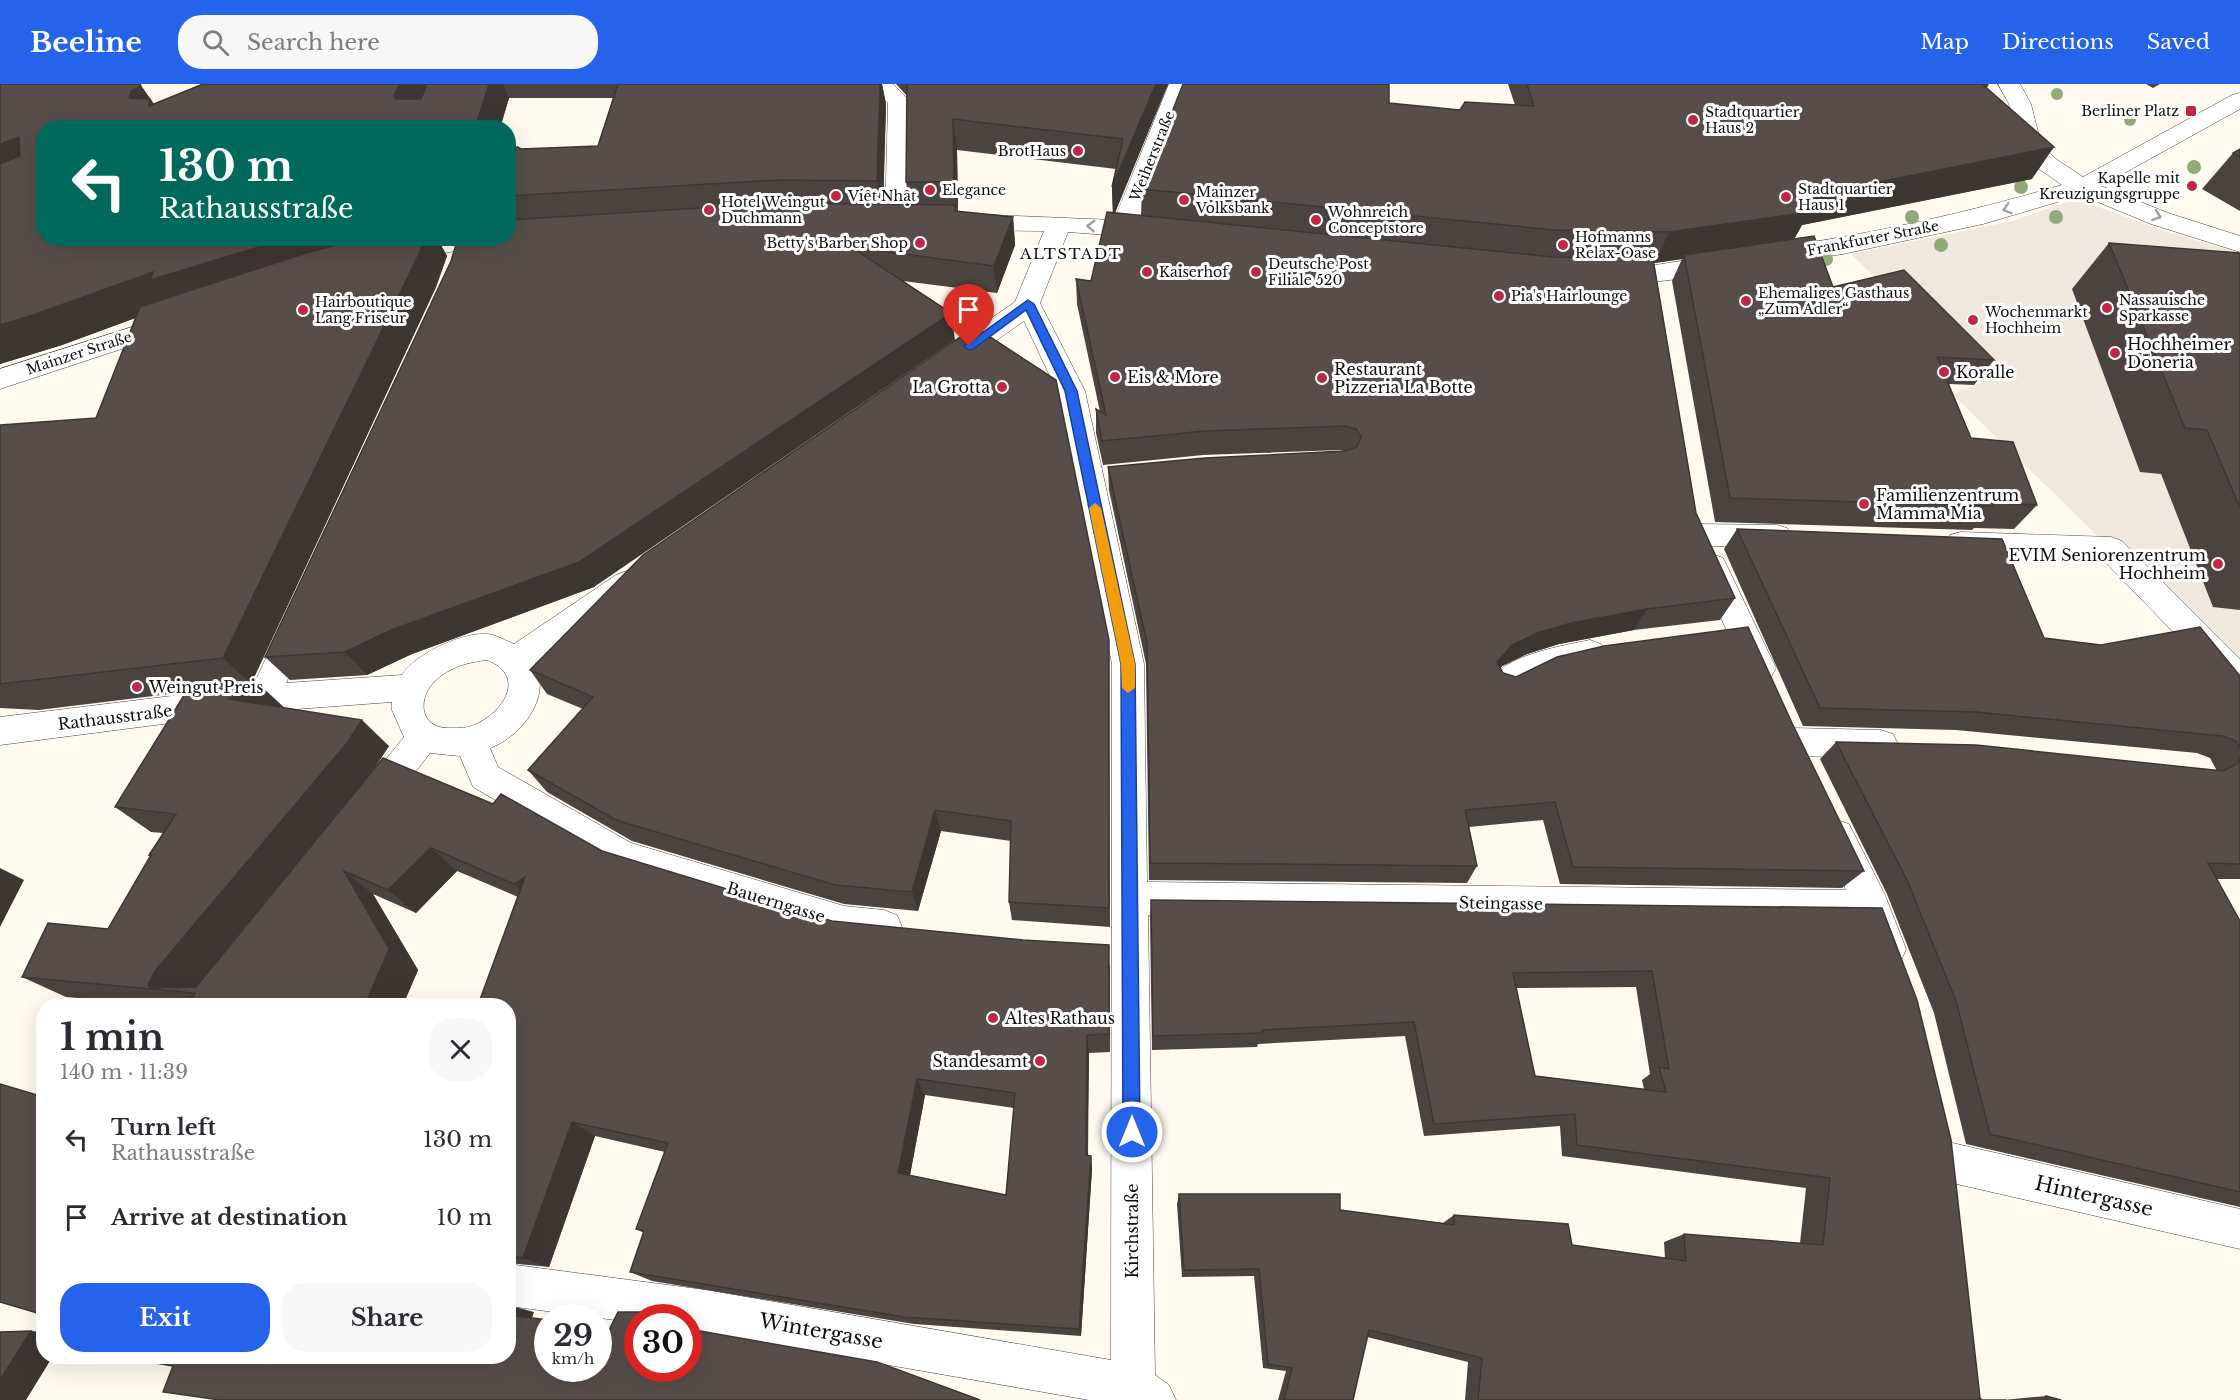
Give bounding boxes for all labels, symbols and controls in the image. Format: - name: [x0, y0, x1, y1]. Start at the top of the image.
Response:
- search box: [178, 15, 598, 69]
- text: Beeline: [30, 25, 142, 60]
- icon: search: [199, 26, 232, 59]
- text: Search here: [247, 29, 380, 56]
- text: Map: [1920, 29, 1969, 55]
- text: Directions: [2002, 29, 2114, 55]
- text: Saved: [2147, 29, 2210, 55]
- place label: Berliner Platz: [2081, 102, 2179, 120]
- place label: Stadtquartier Haus 2: [1705, 103, 1800, 137]
- marker: Berliner Platz: [2184, 104, 2198, 118]
- street label: Weiherstraße: [1125, 108, 1178, 205]
- marker: Stadtquartier Haus 2: [1686, 113, 1700, 127]
- text: 130 m: [159, 140, 293, 192]
- place label: BrotHaus: [998, 142, 1066, 160]
- icon: left: [60, 144, 138, 222]
- marker: BrotHaus: [1071, 144, 1085, 158]
- place label: Kapelle mit Kreuzigungsgruppe: [2039, 169, 2181, 203]
- marker: Kapelle mit Kreuzigungsgruppe: [2185, 179, 2199, 193]
- place label: Stadtquartier Haus 1: [1798, 180, 1893, 214]
- place label: Elegance: [942, 181, 1006, 199]
- marker: Elegance: [923, 183, 937, 197]
- place label: Mainzer Volksbank: [1195, 183, 1270, 217]
- place label: Việt Nhật: [847, 187, 917, 205]
- marker: Việt Nhật: [829, 189, 843, 203]
- marker: Stadtquartier Haus 1: [1779, 190, 1793, 204]
- text: Rathausstraße: [159, 192, 354, 225]
- place label: Hotel Weingut Duchmann: [721, 193, 826, 227]
- marker: Mainzer Volksbank: [1177, 193, 1191, 207]
- one-way arrow: [2002, 202, 2013, 214]
- marker: Hotel Weingut Duchmann: [702, 203, 716, 217]
- place label: Wohnreich Conceptstore: [1327, 203, 1424, 237]
- one-way arrow: [2151, 208, 2162, 221]
- marker: Wohnreich Conceptstore: [1309, 213, 1323, 227]
- street label: Frankfurter Straße: [1806, 216, 1940, 260]
- one-way arrow: [1086, 219, 1095, 232]
- place label: Hofmanns Relax-Oase: [1575, 228, 1656, 262]
- place label: Betty's Barber Shop: [767, 234, 908, 252]
- marker: Betty's Barber Shop: [913, 236, 927, 250]
- marker: Hofmanns Relax-Oase: [1556, 238, 1570, 252]
- district label: ALTSTADT: [1019, 244, 1122, 263]
- place label: Deutsche Post Filiale 520: [1268, 255, 1369, 289]
- place label: Kaiserhof: [1159, 263, 1230, 281]
- marker: Kaiserhof: [1140, 265, 1154, 279]
- marker: Deutsche Post Filiale 520: [1249, 265, 1263, 279]
- pin: [943, 284, 994, 346]
- place label: Ehemaliges Gasthaus „Zum Adler“: [1758, 284, 1909, 318]
- place label: Pia's Hairlounge: [1511, 287, 1627, 305]
- marker: Pia's Hairlounge: [1492, 289, 1506, 303]
- place label: Nassauische Sparkasse: [2119, 291, 2205, 325]
- place label: Hairboutique Lang Friseur: [315, 293, 411, 327]
- icon: arrive: [952, 293, 985, 326]
- marker: Ehemaliges Gasthaus „Zum Adler“: [1739, 294, 1753, 308]
- marker: Nassauische Sparkasse: [2100, 301, 2114, 315]
- marker: Hairboutique Lang Friseur: [296, 303, 310, 317]
- place label: Wochenmarkt Hochheim: [1984, 303, 2088, 337]
- marker: Wochenmarkt Hochheim: [1966, 313, 1980, 327]
- street label: Mainzer Straße: [24, 327, 134, 379]
- place label: Hochheimer Döneria: [2127, 334, 2231, 372]
- marker: Hochheimer Döneria: [2108, 346, 2122, 360]
- place label: Restaurant Pizzeria La Botte: [1334, 359, 1473, 397]
- place label: Koralle: [1956, 362, 2015, 382]
- marker: Koralle: [1937, 365, 1951, 379]
- place label: Eis & More: [1127, 367, 1219, 387]
- marker: Eis & More: [1108, 370, 1122, 384]
- marker: Restaurant Pizzeria La Botte: [1315, 371, 1329, 385]
- place label: La Grotta: [912, 377, 990, 397]
- marker: La Grotta: [995, 380, 1009, 394]
- place label: Familienzentrum Mamma Mia: [1876, 485, 2019, 523]
- marker: Familienzentrum Mamma Mia: [1857, 497, 1871, 511]
- place label: EVIM Seniorenzentrum Hochheim: [2008, 545, 2206, 583]
- marker: EVIM Seniorenzentrum Hochheim: [2211, 557, 2225, 571]
- place label: Weingut Preis: [148, 677, 264, 697]
- marker: Weingut Preis: [130, 680, 144, 694]
- street label: Rathausstraße: [57, 700, 173, 734]
- street label: Bauerngasse: [724, 878, 828, 926]
- street label: Steingasse: [1459, 892, 1543, 914]
- place label: Altes Rathaus: [1004, 1008, 1115, 1028]
- marker: Altes Rathaus: [986, 1011, 1000, 1025]
- text: 1 min: [60, 1015, 164, 1060]
- button: close: [429, 1018, 492, 1081]
- place label: Standesamt: [933, 1051, 1028, 1071]
- marker: Standesamt: [1033, 1054, 1047, 1068]
- text: 140 m · 11:39: [60, 1060, 188, 1084]
- position arrow: [1100, 1100, 1164, 1164]
- text: Turn left: [111, 1114, 216, 1141]
- icon: left: [60, 1123, 93, 1156]
- text: 130 m: [423, 1126, 492, 1153]
- text: Rathausstraße: [111, 1141, 255, 1165]
- street label: Hintergasse: [2033, 1171, 2155, 1221]
- street label: Kirchstraße: [1122, 1184, 1142, 1278]
- icon: arrive: [60, 1201, 93, 1234]
- text: Arrive at destination: [111, 1204, 348, 1231]
- text: 10 m: [437, 1204, 492, 1231]
- button: Exit: [60, 1283, 270, 1352]
- button: Share: [282, 1283, 492, 1352]
- speed limit sign: 30: [624, 1304, 702, 1382]
- street label: Wintergasse: [756, 1308, 885, 1354]
- text: 29: [553, 1317, 593, 1354]
- text: km/h: [552, 1349, 594, 1368]

